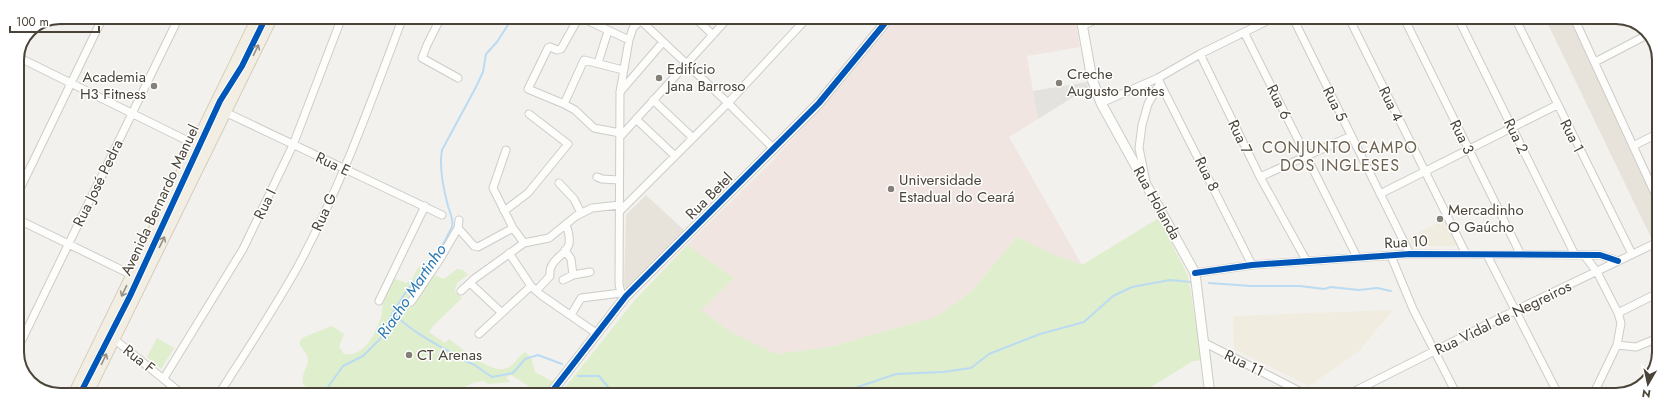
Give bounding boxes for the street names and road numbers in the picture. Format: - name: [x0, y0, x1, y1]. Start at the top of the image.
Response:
- street label: Rua 6: [1261, 81, 1297, 123]
- street label: Rua 5: [1317, 83, 1353, 125]
- street label: Rua 4: [1373, 83, 1409, 126]
- street label: Rua 2: [1498, 115, 1534, 157]
- street label: Rua 7: [1222, 116, 1258, 158]
- street label: Rua 3: [1444, 116, 1480, 158]
- street label: Rua 1: [1554, 116, 1590, 156]
- street label: Avenida Bernardo Manuel: [115, 121, 205, 279]
- street label: Rua José Pedra: [67, 136, 129, 230]
- street label: Rua E: [312, 146, 354, 182]
- street label: Rua 8: [1189, 153, 1225, 195]
- street label: Rua Holanda: [1128, 162, 1186, 244]
- street label: Rua Betel: [680, 167, 738, 225]
- street label: Rua I: [248, 185, 282, 223]
- street label: Rua G: [306, 189, 342, 235]
- street label: Rua 10: [1384, 230, 1428, 254]
- street label: Rua Vidal de Negreiros: [1431, 275, 1575, 361]
- street label: Rua F: [118, 339, 160, 379]
- street label: Rua 11: [1221, 344, 1267, 382]

